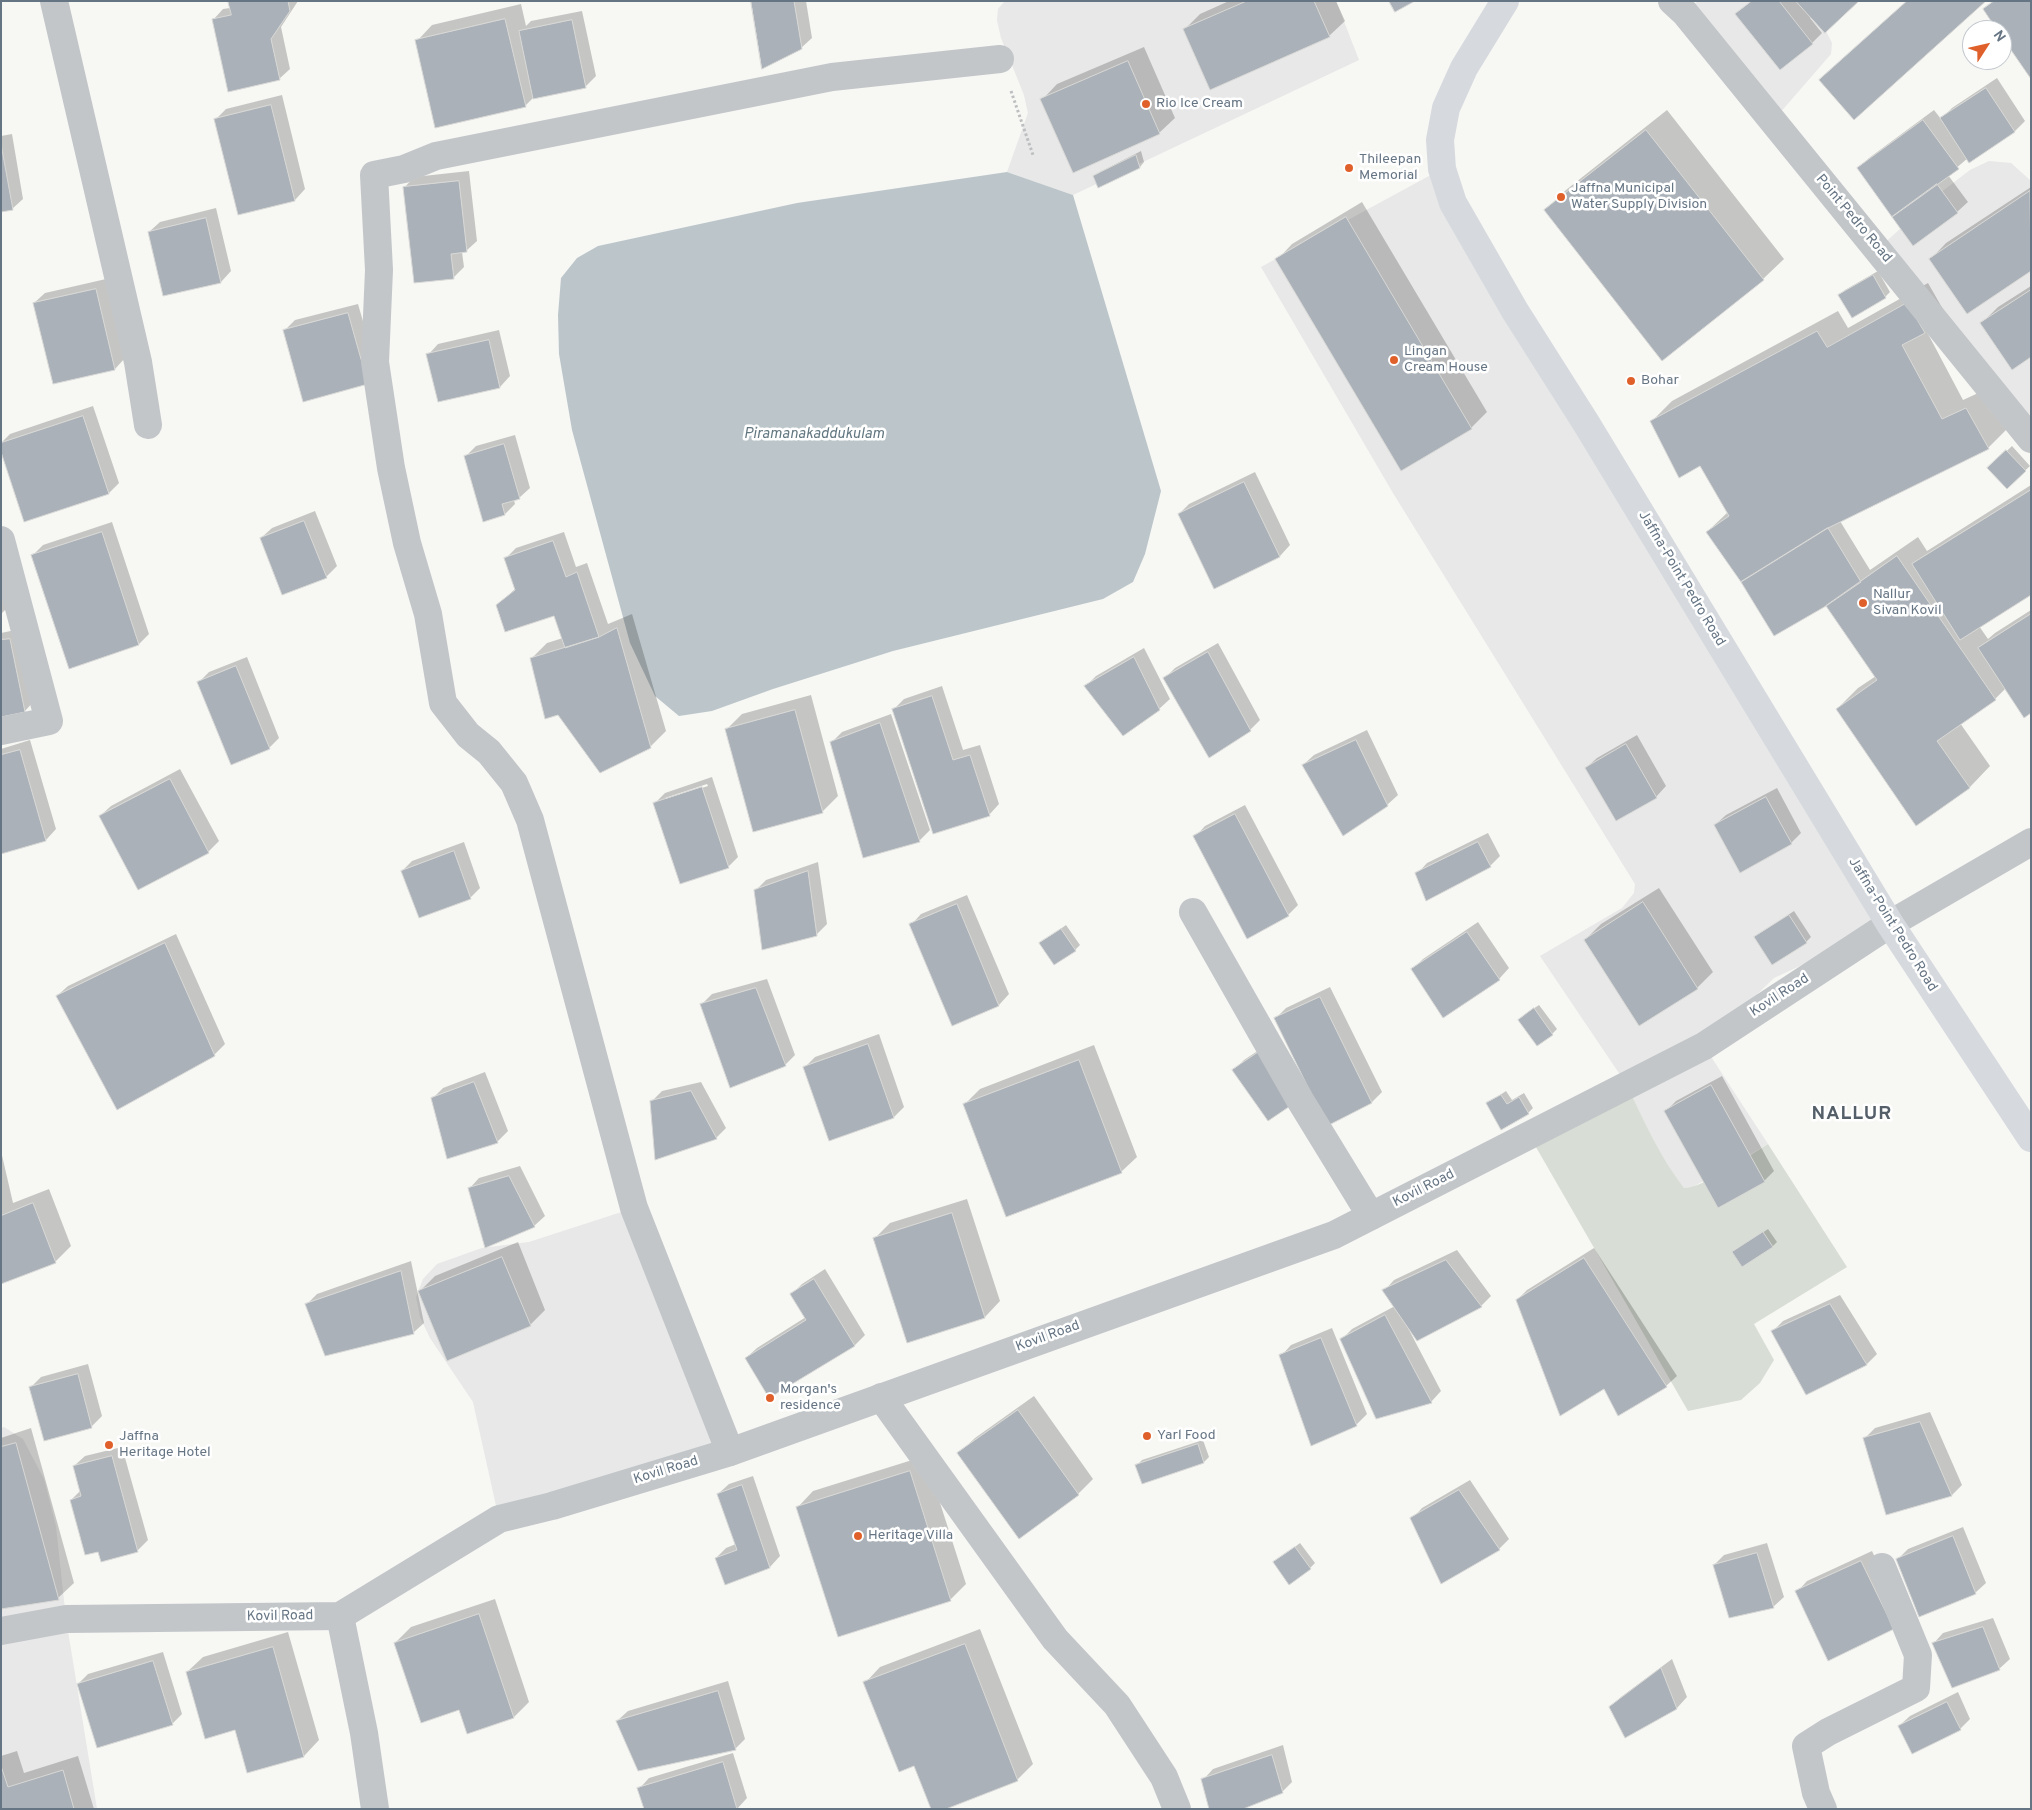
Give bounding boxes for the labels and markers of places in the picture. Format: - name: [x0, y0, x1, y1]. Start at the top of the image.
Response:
- place label: Rio Ice Cream: [1156, 96, 1243, 112]
- marker: Rio Ice Cream: [1140, 98, 1152, 110]
- place label: Thileepan Memorial: [1359, 152, 1421, 184]
- marker: Thileepan Memorial: [1343, 162, 1355, 174]
- place label: Jaffna Municipal Water Supply Division: [1571, 181, 1707, 213]
- marker: Jaffna Municipal Water Supply Division: [1555, 191, 1567, 203]
- place label: Lingan Cream House: [1404, 344, 1488, 377]
- marker: Lingan Cream House: [1388, 354, 1400, 366]
- place label: Bohar: [1641, 373, 1679, 389]
- marker: Bohar: [1625, 375, 1637, 387]
- place label: Nallur Sivan Kovil: [1873, 587, 1942, 620]
- marker: Nallur Sivan Kovil: [1857, 597, 1869, 609]
- place label: Morgan's residence: [780, 1382, 841, 1414]
- marker: Morgan's residence: [764, 1392, 776, 1404]
- place label: Yarl Food: [1157, 1428, 1216, 1444]
- place label: Jaffna Heritage Hotel: [119, 1429, 211, 1461]
- marker: Yarl Food: [1141, 1430, 1153, 1442]
- marker: Jaffna Heritage Hotel: [103, 1439, 115, 1451]
- place label: Heritage Villa: [868, 1528, 953, 1544]
- marker: Heritage Villa: [852, 1530, 864, 1542]

